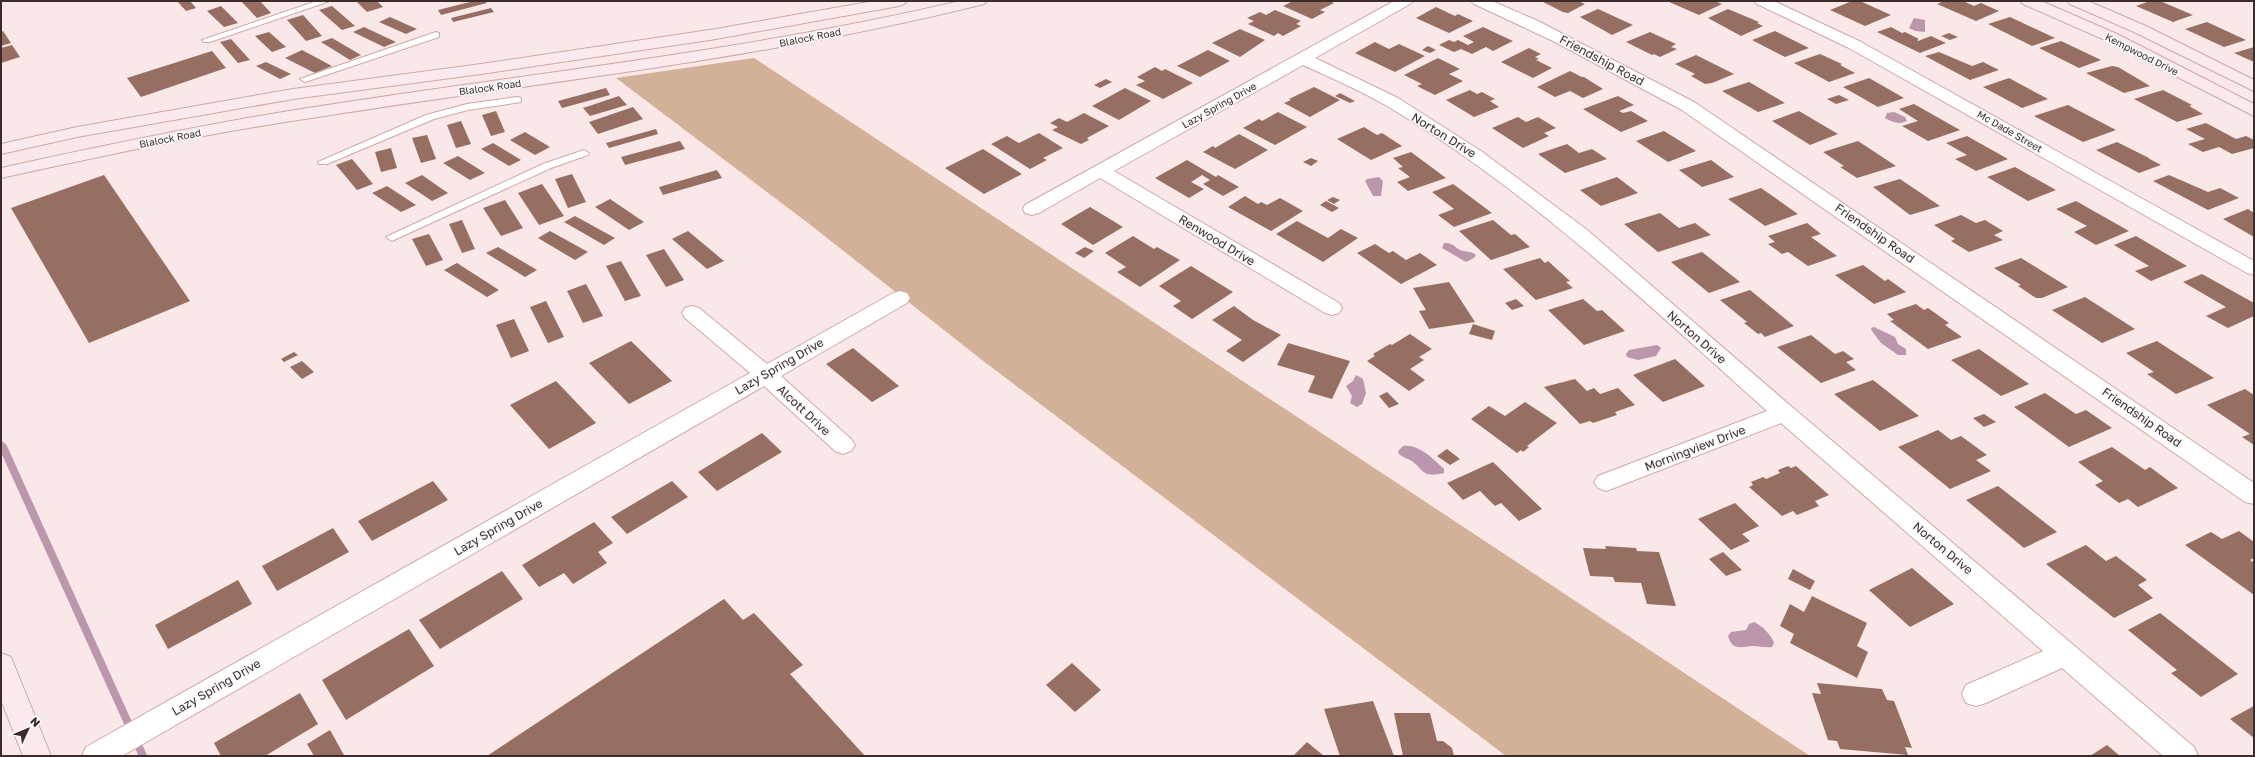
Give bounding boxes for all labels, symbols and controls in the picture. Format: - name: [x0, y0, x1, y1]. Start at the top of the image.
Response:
- street label: Blalock Road: [778, 25, 842, 49]
- street label: Kempwood Drive: [2103, 30, 2181, 78]
- street label: Friendship Road: [1557, 31, 1647, 89]
- street label: Blalock Road: [458, 77, 522, 97]
- street label: Lazy Spring Drive: [1180, 79, 1259, 130]
- street label: Mc Dade Street: [1975, 107, 2045, 155]
- street label: Norton Drive: [1409, 109, 1479, 161]
- street label: Blalock Road: [138, 126, 202, 150]
- street label: Friendship Road: [1832, 200, 1918, 266]
- street label: Renwood Drive: [1176, 211, 1258, 269]
- street label: Norton Drive: [1664, 307, 1730, 367]
- street label: Lazy Spring Drive: [732, 334, 826, 398]
- street label: Alcott Drive: [774, 382, 834, 439]
- street label: Friendship Road: [2099, 384, 2185, 450]
- street label: Morningview Drive: [1642, 422, 1748, 474]
- street label: Lazy Spring Drive: [451, 495, 545, 559]
- street label: Norton Drive: [1910, 519, 1976, 577]
- street label: Lazy Spring Drive: [169, 655, 263, 719]
- north arrow: [8, 709, 48, 749]
- text: N: [28, 714, 43, 729]

